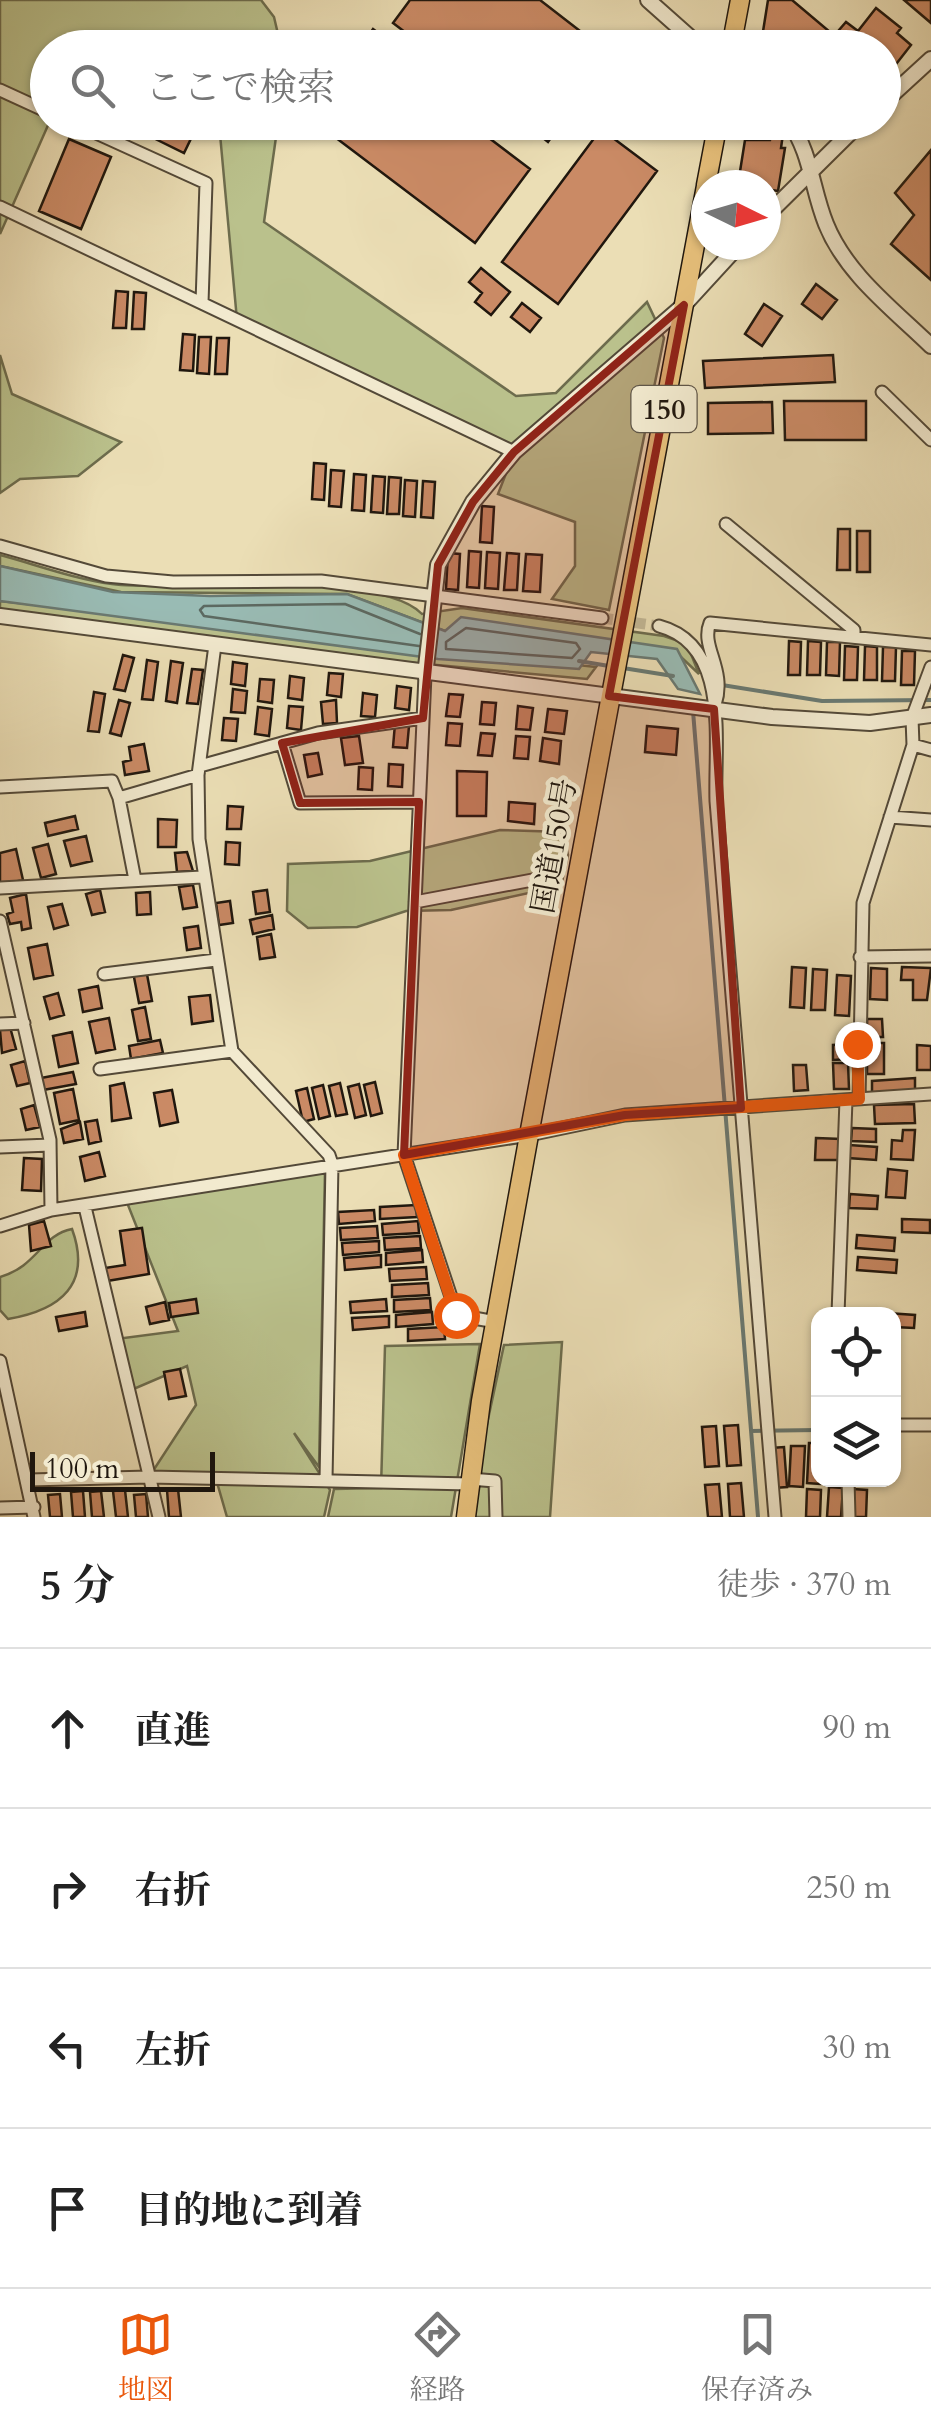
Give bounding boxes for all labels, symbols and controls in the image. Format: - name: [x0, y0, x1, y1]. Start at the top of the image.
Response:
- search box: [30, 30, 901, 140]
- icon: search: [65, 58, 120, 113]
- text: ここで検索: [145, 62, 335, 114]
- north arrow: [691, 170, 781, 260]
- road number: 150: [632, 386, 696, 432]
- street label: 国道150号: [522, 776, 586, 917]
- route end: [835, 1022, 881, 1068]
- route start: [434, 1293, 480, 1339]
- map controls: [811, 1307, 901, 1487]
- button: locate: [811, 1307, 901, 1397]
- button: layers: [811, 1397, 901, 1487]
- scale bar: [30, 1447, 215, 1492]
- text: 100 m: [45, 1450, 119, 1488]
- text: 5 分: [40, 1557, 115, 1614]
- text: 徒歩 · 370 m: [717, 1563, 891, 1607]
- icon: ahead: [40, 1701, 95, 1756]
- text: 直進: [135, 1705, 211, 1757]
- text: 90 m: [823, 1706, 891, 1750]
- icon: right: [40, 1861, 95, 1916]
- text: 右折: [135, 1865, 211, 1917]
- text: 250 m: [806, 1866, 891, 1910]
- icon: left: [40, 2021, 95, 2076]
- text: 左折: [135, 2025, 211, 2077]
- text: 30 m: [823, 2026, 891, 2070]
- icon: arrive: [40, 2181, 95, 2236]
- text: 目的地に到着: [135, 2185, 363, 2237]
- tab: 地図: [118, 2307, 174, 2409]
- tab: 経路: [409, 2307, 465, 2409]
- tab: 保存済み: [701, 2307, 813, 2409]

